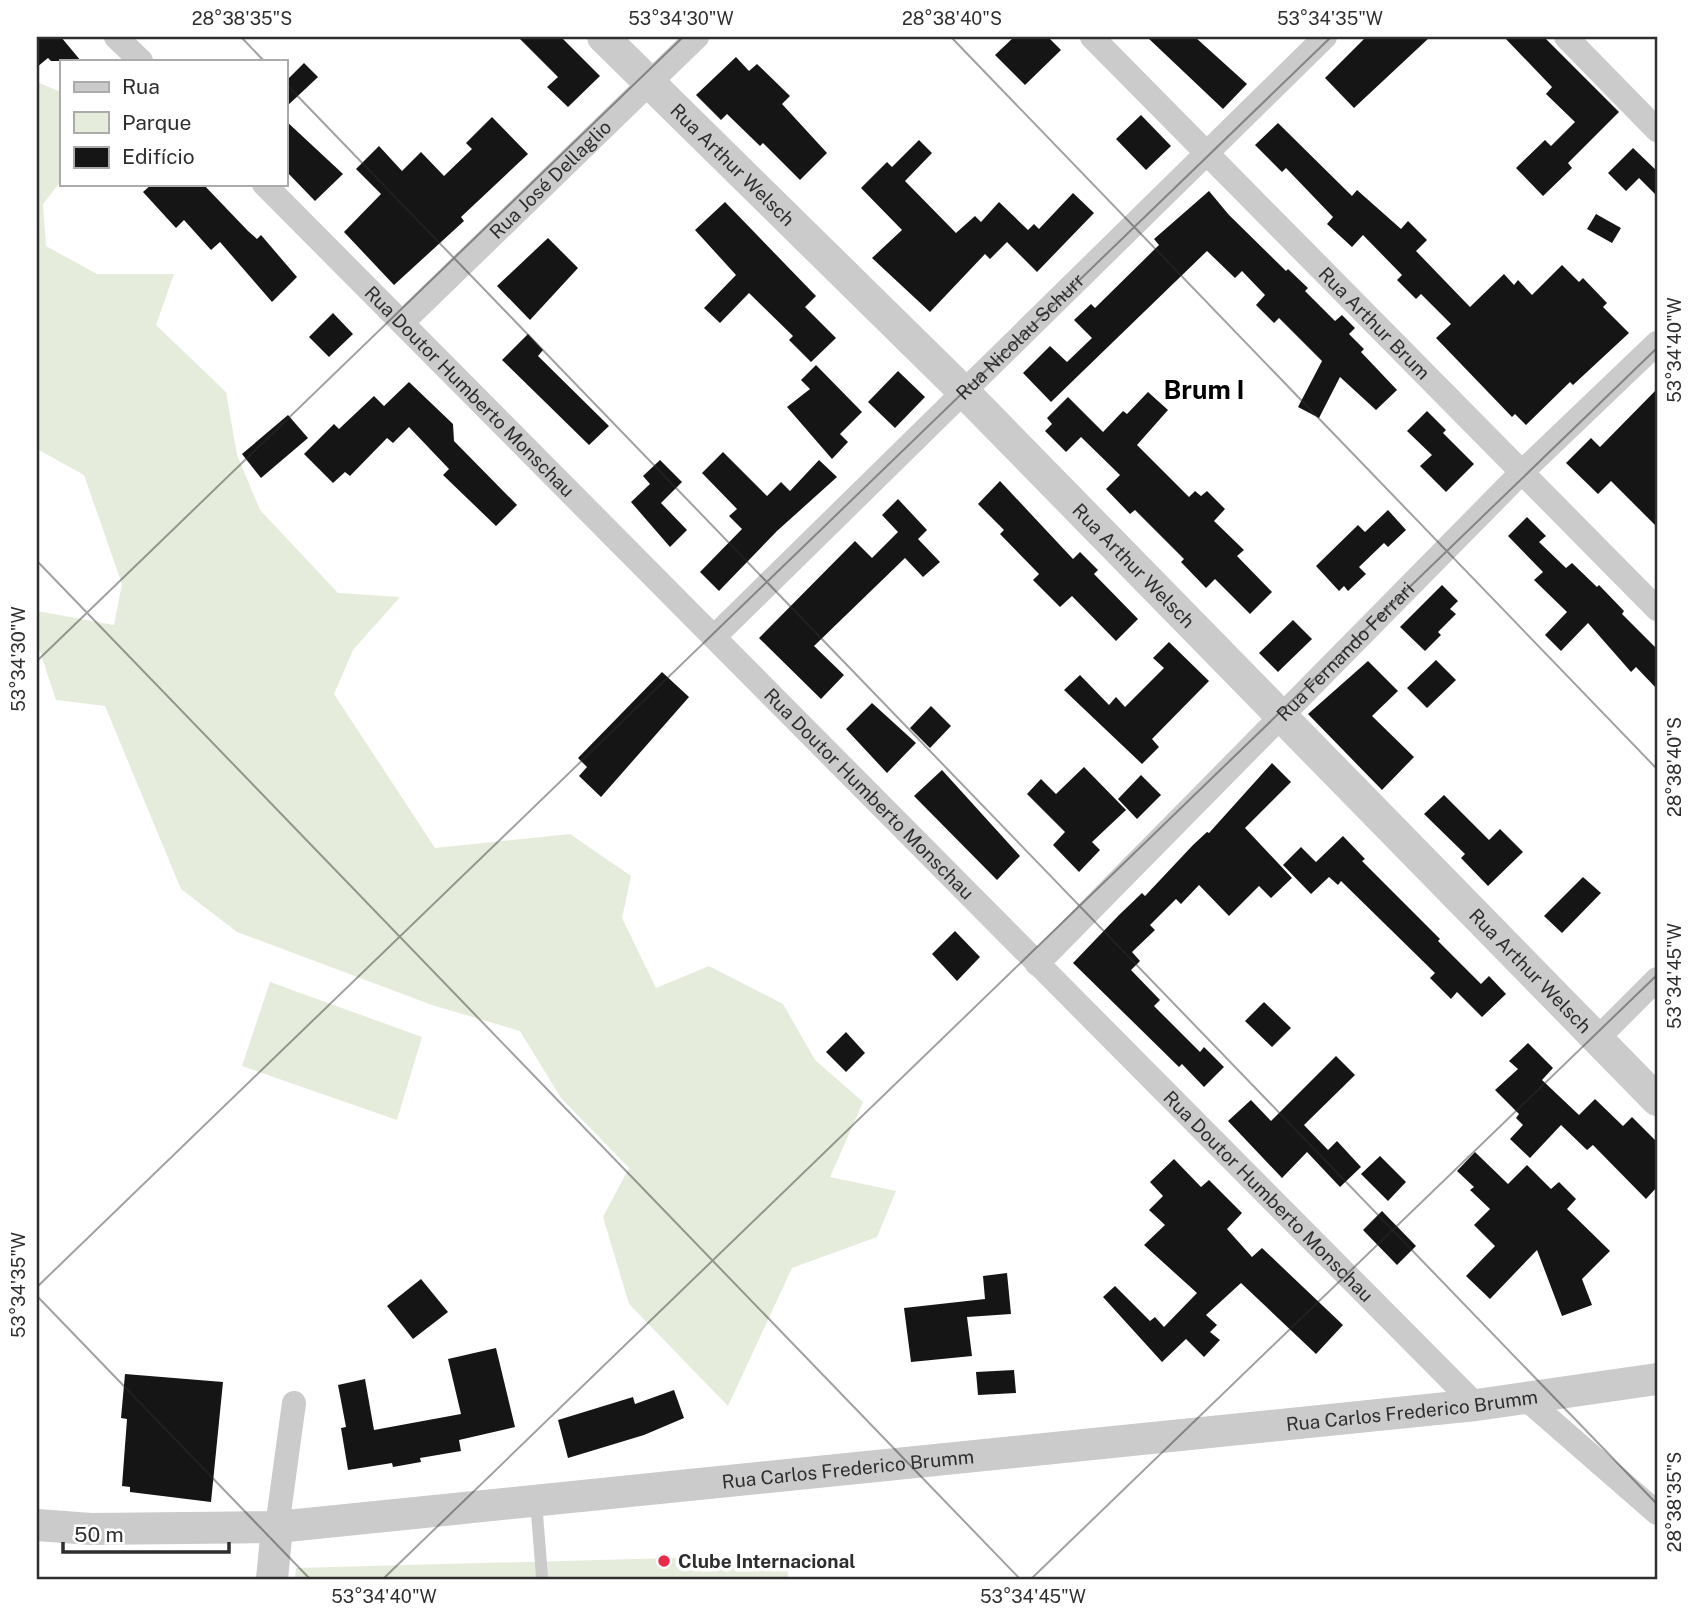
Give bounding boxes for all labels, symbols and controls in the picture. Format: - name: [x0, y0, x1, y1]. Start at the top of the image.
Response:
- text: 28°38'35"S: [192, 8, 292, 29]
- text: 53°34'30"W: [628, 8, 734, 29]
- text: 28°38'40"S: [902, 8, 1002, 29]
- text: 53°34'35"W: [1277, 8, 1383, 29]
- legend: [60, 60, 287, 186]
- text: Rua: [122, 74, 160, 99]
- street label: Rua Arthur Welsch: [666, 99, 799, 230]
- text: Parque: [122, 110, 191, 135]
- street label: Rua José Dellaglio: [485, 116, 615, 243]
- text: Edifício: [122, 144, 195, 169]
- street label: Rua Arthur Brum: [1314, 262, 1435, 384]
- street label: Rua Nicolau Schurr: [951, 269, 1089, 404]
- street label: Rua Doutor Humberto Monschau: [360, 281, 579, 501]
- text: 53°34'40"W: [1664, 297, 1685, 403]
- district label: Brum I: [1163, 374, 1245, 405]
- street label: Rua Arthur Welsch: [1068, 499, 1199, 632]
- street label: Rua Fernando Ferrari: [1272, 577, 1418, 725]
- text: 53°34'30"W: [8, 606, 29, 712]
- street label: Rua Doutor Humberto Monschau: [760, 684, 978, 904]
- text: 28°38'40"S: [1664, 717, 1685, 817]
- street label: Rua Arthur Welsch: [1465, 904, 1596, 1037]
- text: 53°34'45"W: [1664, 923, 1685, 1029]
- street label: Rua Doutor Humberto Monschau: [1159, 1086, 1378, 1306]
- text: 53°34'35"W: [8, 1232, 29, 1338]
- street label: Rua Carlos Frederico Brumm: [1285, 1385, 1539, 1435]
- street label: Rua Carlos Frederico Brumm: [721, 1445, 975, 1493]
- text: 28°38'35"S: [1664, 1452, 1685, 1552]
- scale bar: [63, 1511, 229, 1555]
- text: 50 m: [74, 1522, 124, 1547]
- place label: Clube Internacional: [678, 1550, 856, 1572]
- marker: Clube Internacional: [656, 1553, 672, 1569]
- text: 53°34'40"W: [331, 1586, 437, 1607]
- text: 53°34'45"W: [980, 1586, 1086, 1607]

